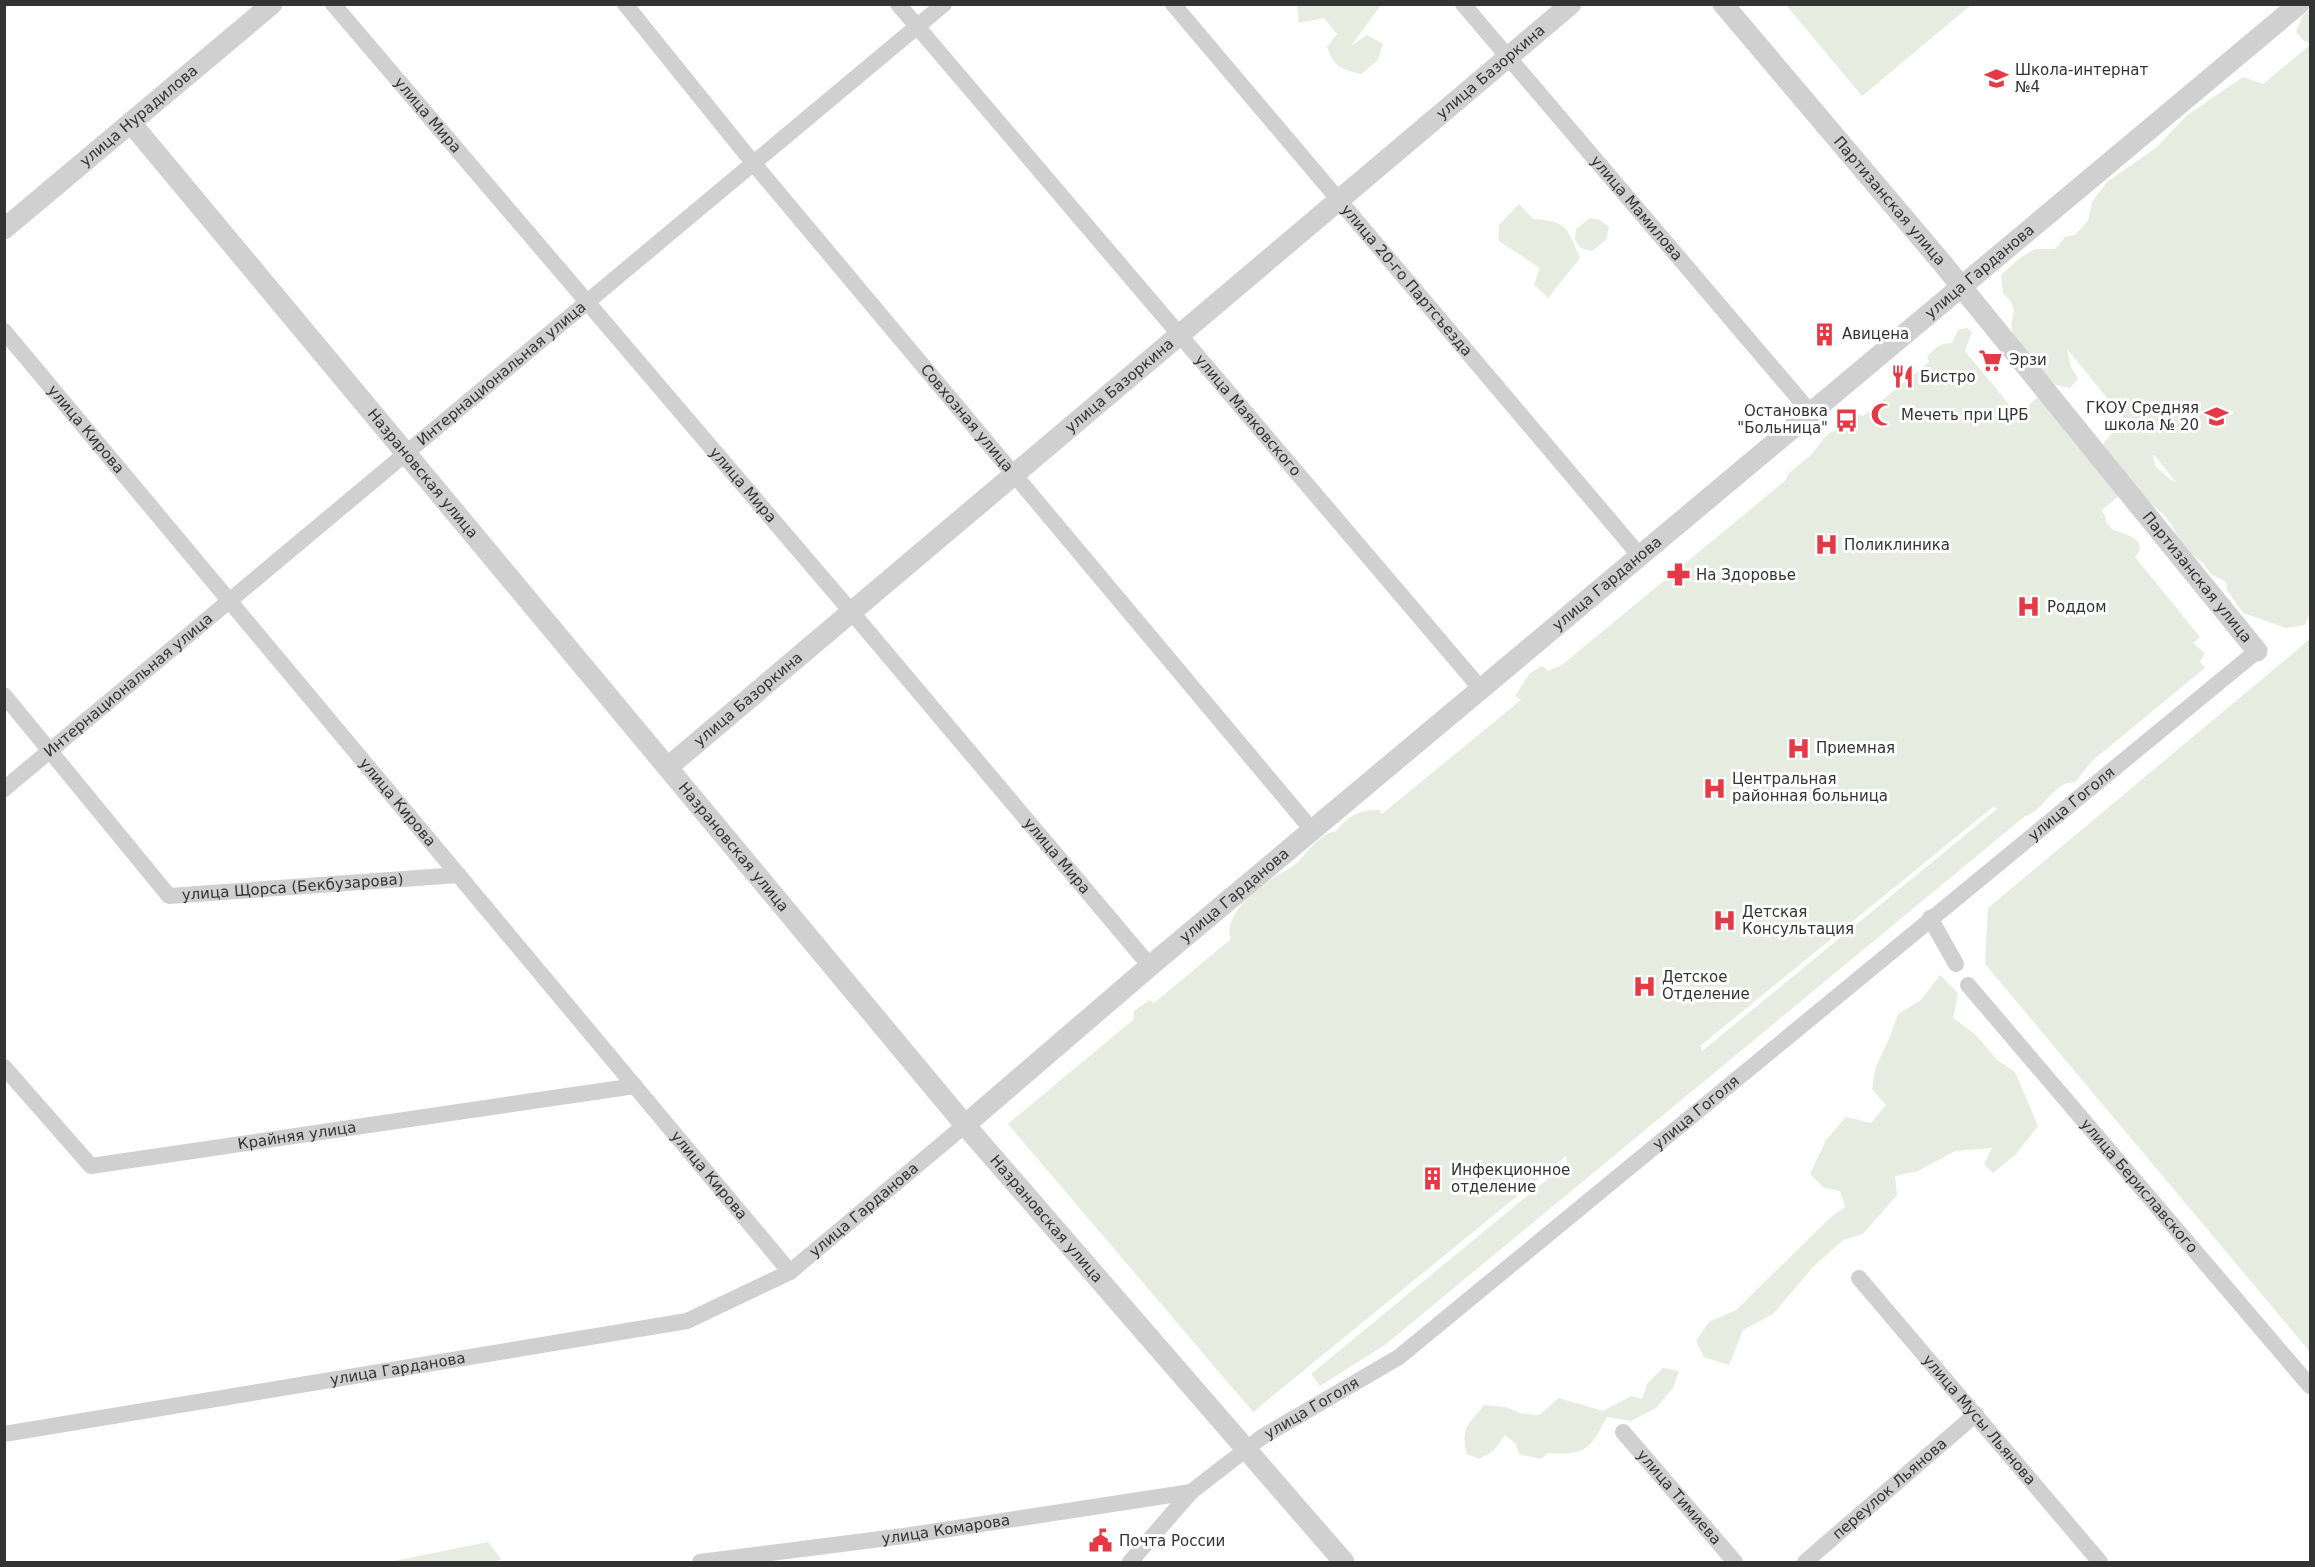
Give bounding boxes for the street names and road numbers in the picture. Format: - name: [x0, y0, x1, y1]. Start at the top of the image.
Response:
- street label: улица Базоркина: [1433, 21, 1549, 123]
- street label: улица Нурадилова: [76, 61, 201, 170]
- street label: улица Мира: [390, 74, 465, 157]
- street label: Партизанская улица: [1830, 133, 1949, 269]
- street label: улица Мамилова: [1587, 152, 1686, 264]
- street label: улица 20-го Партсъезда: [1338, 201, 1476, 360]
- street label: улица Гарданова: [1921, 221, 2038, 322]
- street label: Интернациональная улица: [413, 298, 590, 449]
- street label: улица Базоркина: [1061, 335, 1177, 436]
- street label: улица Маяковского: [1191, 351, 1305, 480]
- street label: Совхозная улица: [917, 361, 1017, 476]
- street label: улица Кирова: [44, 381, 128, 477]
- street label: Назрановская улица: [364, 405, 482, 542]
- street label: улица Мира: [706, 443, 780, 526]
- street label: Партизанская улица: [2139, 508, 2256, 646]
- street label: улица Гарданова: [1549, 532, 1665, 634]
- street label: Интернациональная улица: [40, 609, 216, 761]
- street label: улица Базоркина: [690, 648, 806, 750]
- street label: улица Кирова: [356, 754, 440, 850]
- street label: улица Гоголя: [2025, 763, 2118, 845]
- street label: Назрановская улица: [675, 779, 793, 915]
- street label: улица Мира: [1020, 814, 1094, 897]
- street label: улица Гарданова: [1176, 844, 1293, 946]
- street label: улица Щорса (Бекбузарова): [181, 870, 404, 904]
- street label: улица Гоголя: [1649, 1072, 1743, 1153]
- street label: улица Бериславского: [2077, 1115, 2202, 1257]
- street label: Крайняя улица: [237, 1118, 357, 1153]
- street label: улица Кирова: [667, 1127, 751, 1223]
- street label: Назрановская улица: [986, 1151, 1107, 1286]
- street label: улица Гарданова: [806, 1159, 922, 1261]
- street label: улица Гарданова: [329, 1349, 467, 1389]
- street label: улица Мусы Льянова: [1919, 1351, 2040, 1489]
- street label: улица Гоголя: [1261, 1373, 1362, 1443]
- street label: переулок Льянова: [1829, 1434, 1951, 1543]
- street label: улица Тимиева: [1633, 1446, 1725, 1548]
- street label: улица Комарова: [881, 1511, 1011, 1548]

